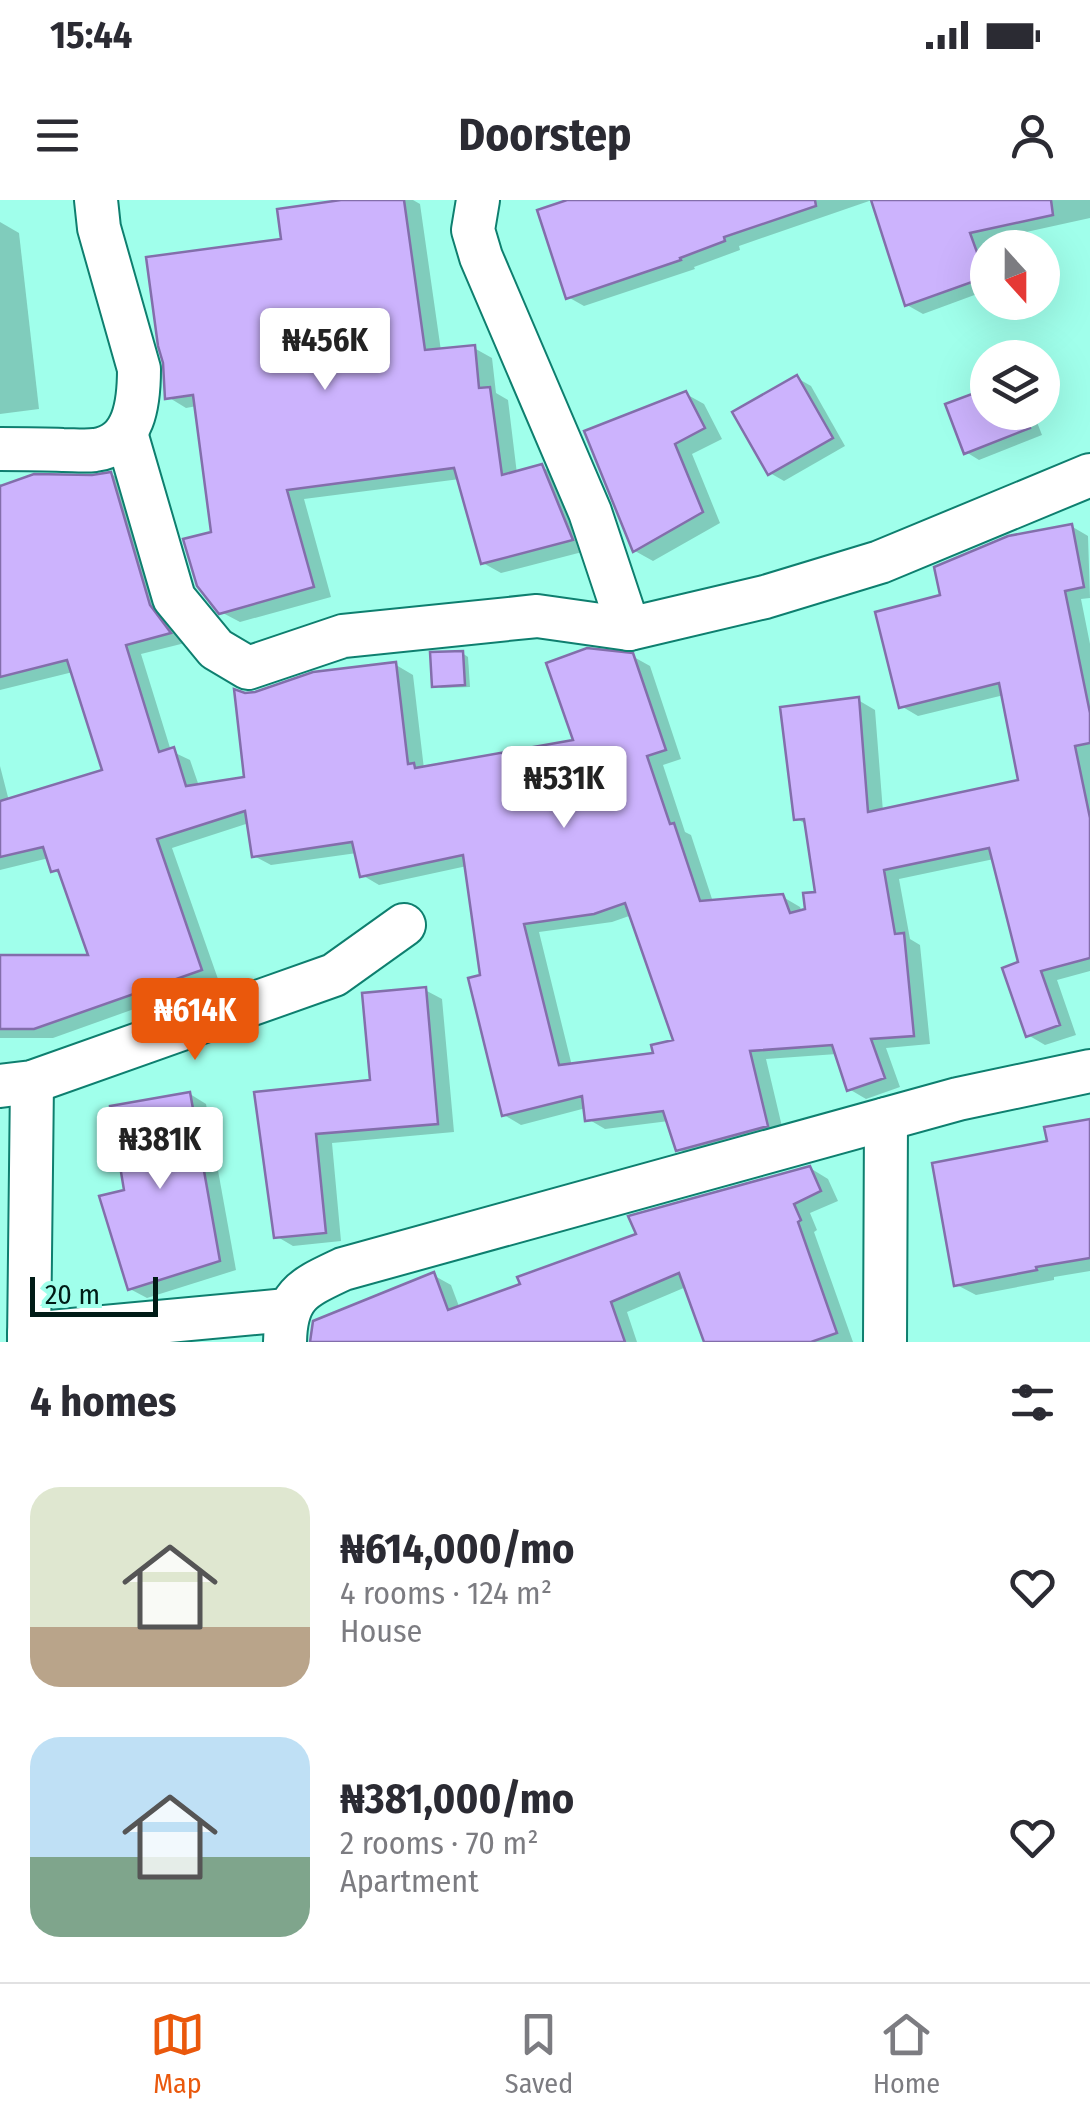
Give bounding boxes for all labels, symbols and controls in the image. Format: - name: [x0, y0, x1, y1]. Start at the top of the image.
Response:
- text: 15:44: [50, 12, 132, 58]
- icon: menu: [30, 108, 85, 163]
- text: Doorstep: [459, 108, 631, 162]
- icon: person: [1005, 108, 1060, 163]
- north arrow: [970, 230, 1060, 320]
- map controls: [970, 230, 1060, 430]
- pin: ₦456K: [255, 308, 395, 393]
- text: ₦456K: [282, 321, 368, 359]
- button: layers: [970, 340, 1060, 430]
- pin: ₦531K: [494, 746, 634, 831]
- text: ₦531K: [524, 759, 604, 797]
- pin: ₦614K: [125, 978, 265, 1063]
- text: ₦614K: [154, 991, 236, 1029]
- pin: ₦381K: [90, 1107, 230, 1192]
- text: ₦381K: [119, 1120, 201, 1158]
- scale bar: [30, 1272, 158, 1316]
- text: 20 m: [45, 1278, 100, 1311]
- icon: filters: [1005, 1375, 1060, 1430]
- text: 4 homes: [30, 1377, 177, 1427]
- text: ₦614,000/mo: [340, 1524, 575, 1574]
- icon: home: [110, 1527, 230, 1647]
- icon: heart: [1005, 1560, 1060, 1615]
- text: 4 rooms · 124 m²: [340, 1574, 552, 1612]
- text: House: [340, 1612, 422, 1650]
- text: ₦381,000/mo: [340, 1774, 574, 1824]
- icon: home: [110, 1777, 230, 1897]
- icon: heart: [1005, 1810, 1060, 1865]
- text: 2 rooms · 70 m²: [340, 1824, 539, 1862]
- text: Apartment: [340, 1862, 479, 1900]
- tab: Map: [150, 2007, 205, 2100]
- tab: Saved: [505, 2007, 573, 2100]
- tab: Home: [873, 2007, 940, 2100]

